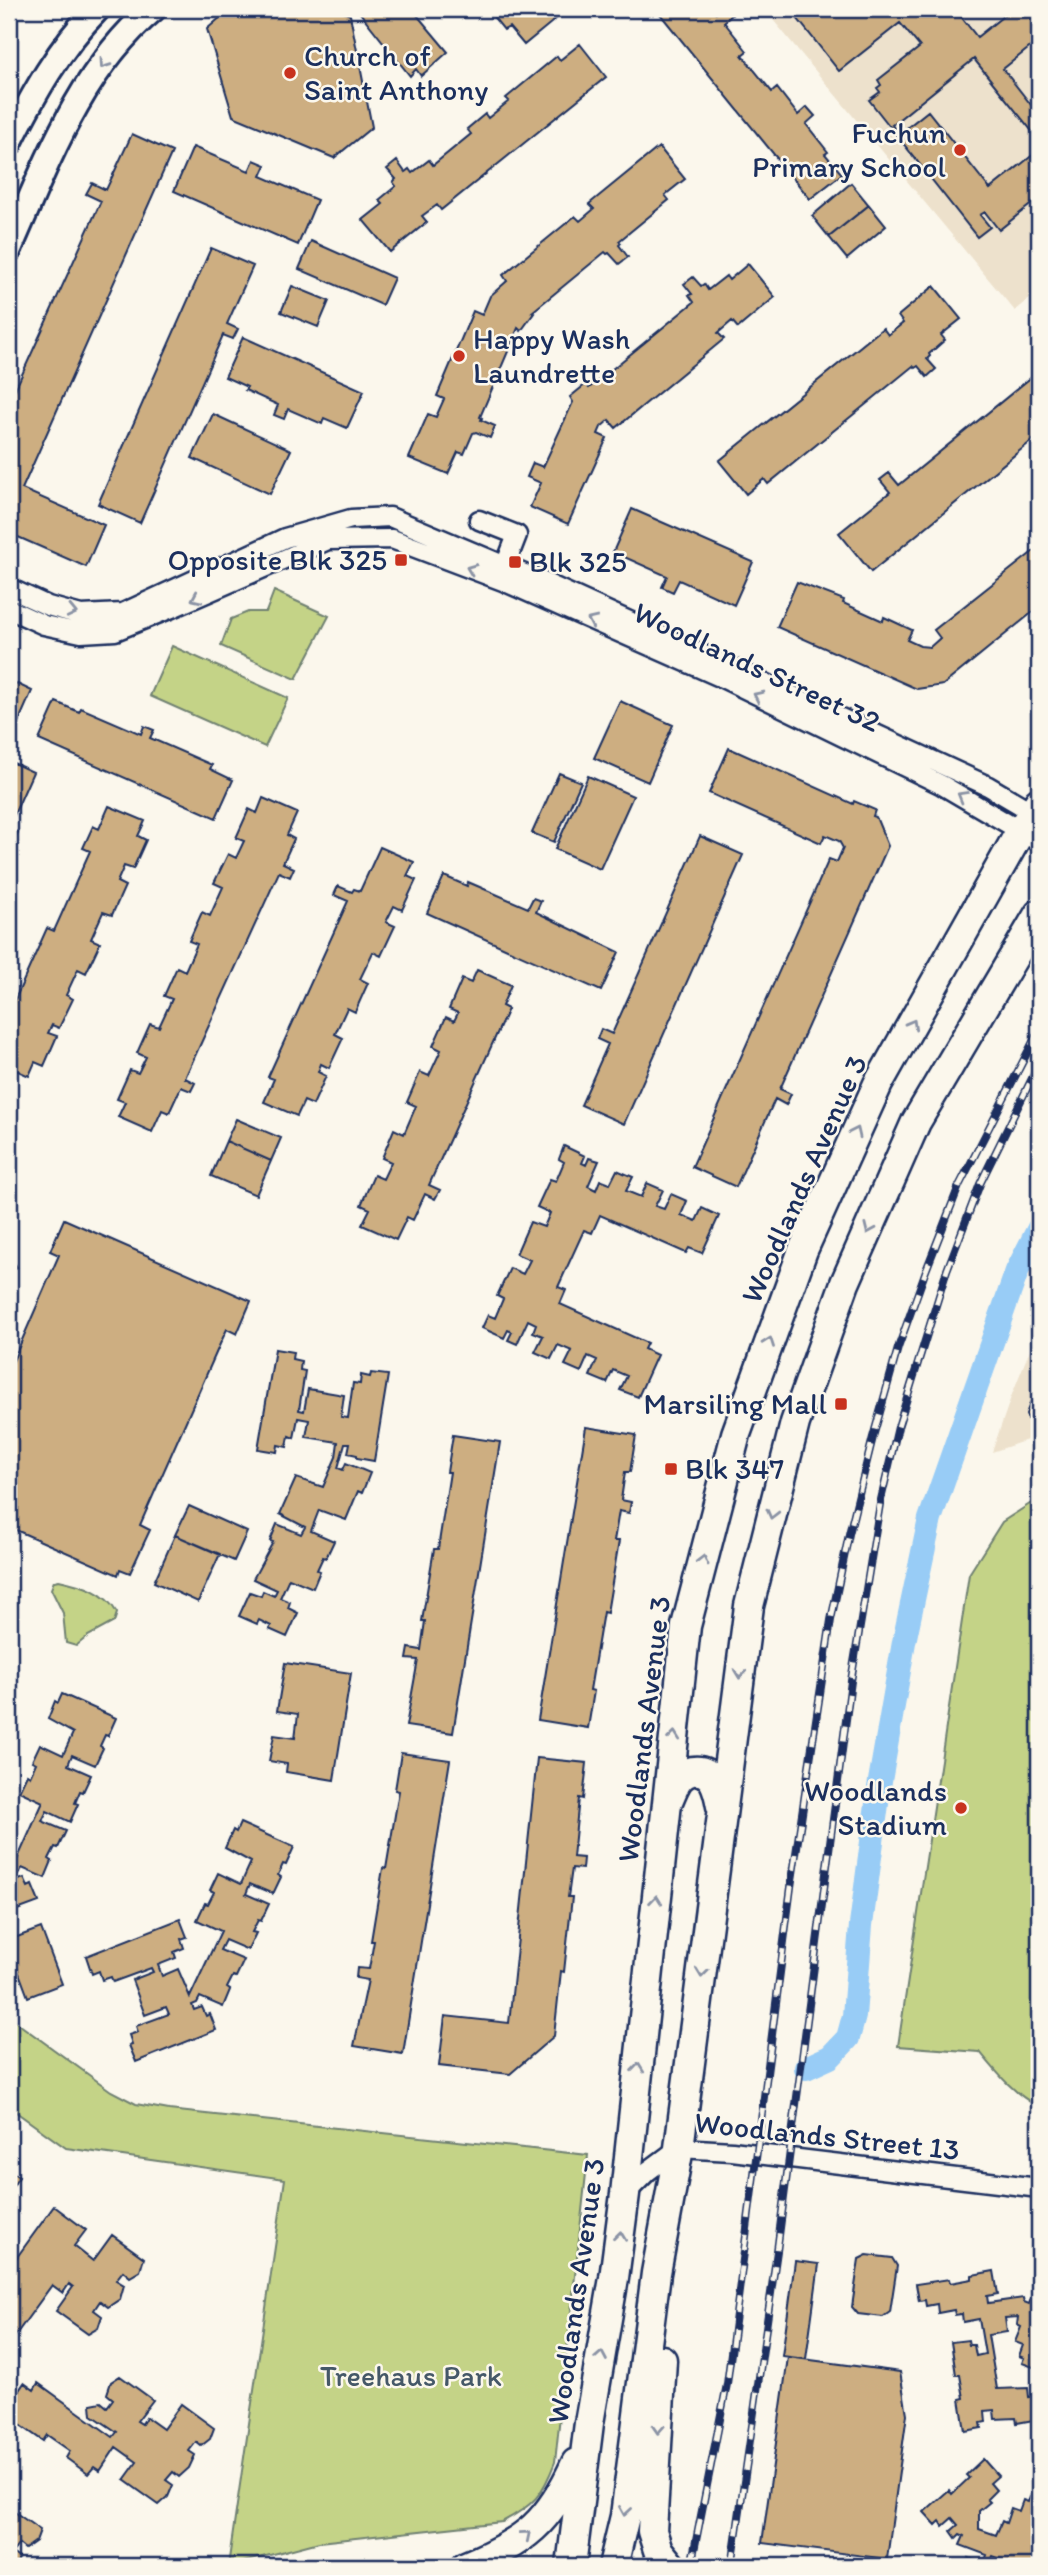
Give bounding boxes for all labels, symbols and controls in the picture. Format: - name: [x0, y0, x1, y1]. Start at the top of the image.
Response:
- place label: Church of Saint Anthony: [304, 37, 488, 108]
- one-way arrow: [100, 56, 112, 69]
- marker: Church of Saint Anthony: [282, 65, 298, 81]
- place label: Fuchun Primary School: [752, 114, 947, 185]
- marker: Fuchun Primary School: [952, 142, 968, 158]
- place label: Happy Wash Laundrette: [473, 320, 630, 391]
- marker: Happy Wash Laundrette: [451, 348, 467, 364]
- place label: Opposite Blk 325: [168, 541, 387, 578]
- place label: Blk 325: [529, 543, 627, 580]
- marker: Opposite Blk 325: [393, 552, 409, 568]
- marker: Blk 325: [507, 554, 523, 570]
- one-way arrow: [466, 563, 478, 577]
- one-way arrow: [191, 590, 203, 604]
- street label: Woodlands Street 32: [628, 593, 887, 740]
- one-way arrow: [66, 604, 78, 618]
- one-way arrow: [587, 615, 600, 629]
- one-way arrow: [753, 690, 765, 704]
- one-way arrow: [956, 791, 969, 804]
- one-way arrow: [904, 1019, 917, 1032]
- street label: Woodlands Avenue 3: [732, 1049, 875, 1309]
- one-way arrow: [848, 1127, 862, 1139]
- one-way arrow: [863, 1222, 877, 1234]
- one-way arrow: [761, 1337, 775, 1349]
- place label: Marsiling Mall: [644, 1385, 828, 1422]
- marker: Marsiling Mall: [833, 1396, 849, 1412]
- place label: Blk 347: [685, 1450, 784, 1487]
- marker: Blk 347: [663, 1461, 679, 1477]
- one-way arrow: [766, 1507, 780, 1519]
- one-way arrow: [695, 1554, 709, 1566]
- street label: Woodlands Avenue 3: [609, 1594, 678, 1864]
- one-way arrow: [733, 1668, 748, 1680]
- one-way arrow: [667, 1730, 682, 1742]
- place label: Woodlands Stadium: [804, 1772, 947, 1843]
- marker: Woodlands Stadium: [953, 1800, 969, 1816]
- one-way arrow: [648, 1894, 663, 1905]
- one-way arrow: [695, 1967, 710, 1979]
- one-way arrow: [630, 2063, 645, 2074]
- street label: Woodlands Street 13: [693, 2103, 961, 2168]
- street label: Woodlands Avenue 3: [539, 2156, 612, 2426]
- one-way arrow: [612, 2230, 627, 2242]
- one-way arrow: [593, 2350, 608, 2362]
- park label: Treehaus Park: [320, 2357, 502, 2394]
- one-way arrow: [651, 2424, 666, 2435]
- one-way arrow: [618, 2505, 633, 2516]
- one-way arrow: [518, 2530, 530, 2543]

